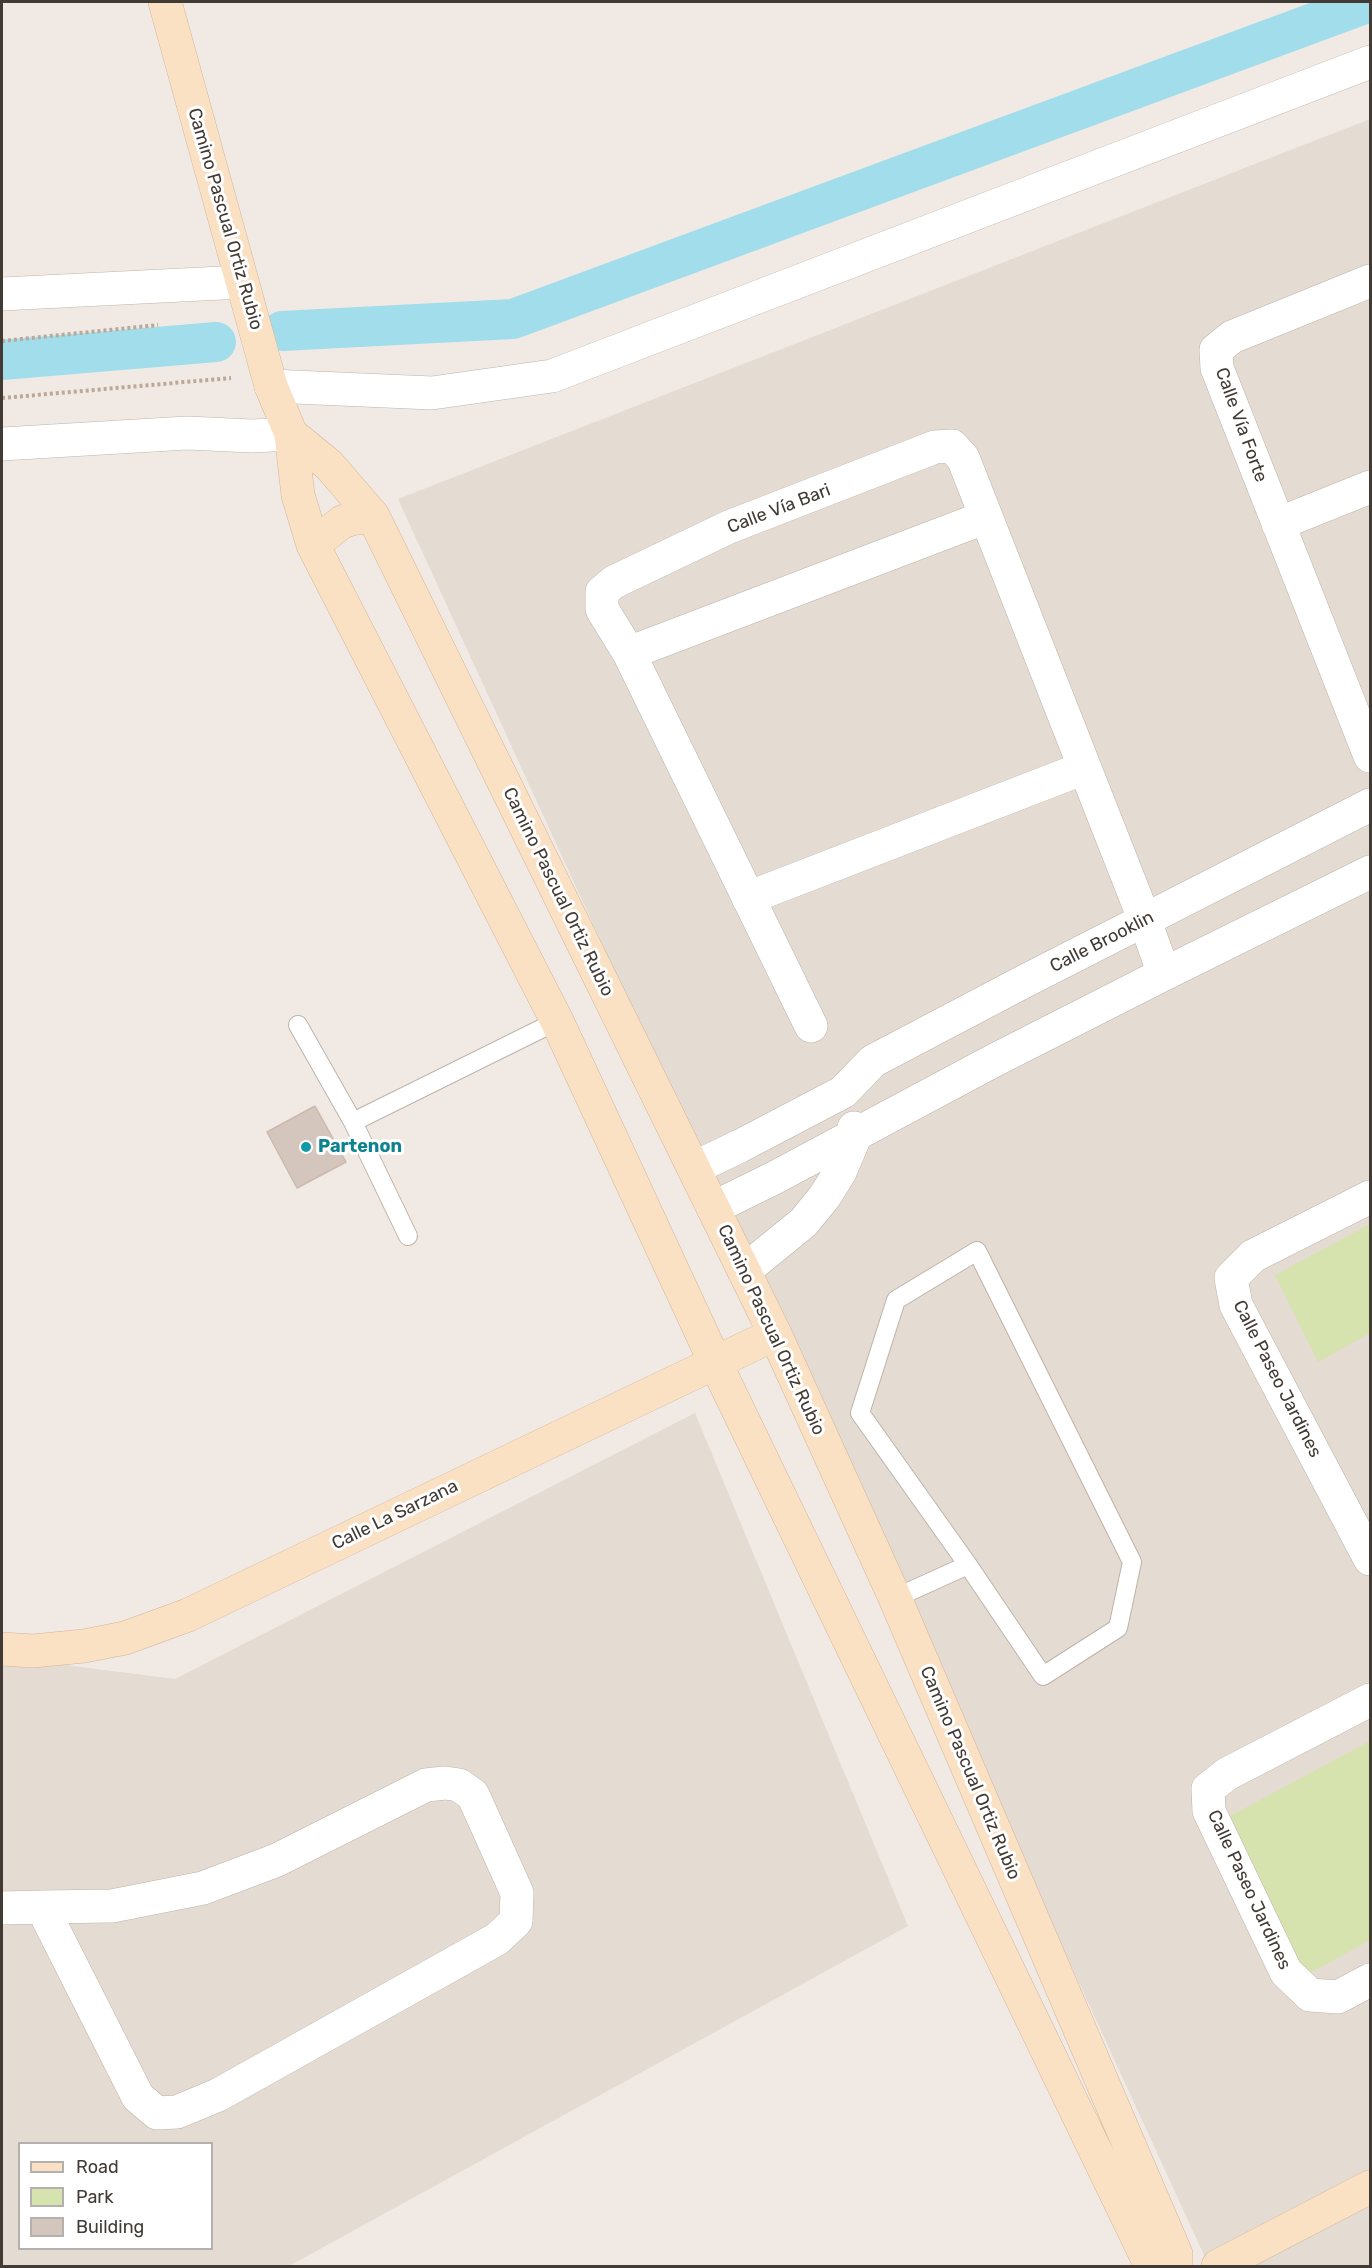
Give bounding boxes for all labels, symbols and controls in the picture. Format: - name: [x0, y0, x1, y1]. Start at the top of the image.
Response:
- street label: Camino Pascual Ortiz Rubio: [183, 106, 267, 332]
- street label: Calle Vía Forte: [1210, 365, 1272, 485]
- street label: Calle Vía Bari: [724, 479, 834, 539]
- street label: Camino Pascual Ortiz Rubio: [498, 784, 618, 1000]
- street label: Calle Brooklin: [1047, 907, 1157, 977]
- place label: Partenon: [318, 1136, 402, 1158]
- marker: Partenon: [299, 1140, 313, 1154]
- street label: Camino Pascual Ortiz Rubio: [713, 1221, 829, 1439]
- street label: Calle Paseo Jardines: [1228, 1297, 1326, 1461]
- street label: Calle La Sarzana: [328, 1475, 462, 1555]
- street label: Camino Pascual Ortiz Rubio: [915, 1663, 1025, 1883]
- street label: Calle Paseo Jardines: [1203, 1807, 1295, 1973]
- legend: [18, 2142, 213, 2250]
- text: Road: [76, 2156, 119, 2178]
- text: Park: [76, 2186, 113, 2208]
- text: Building: [76, 2216, 144, 2238]

